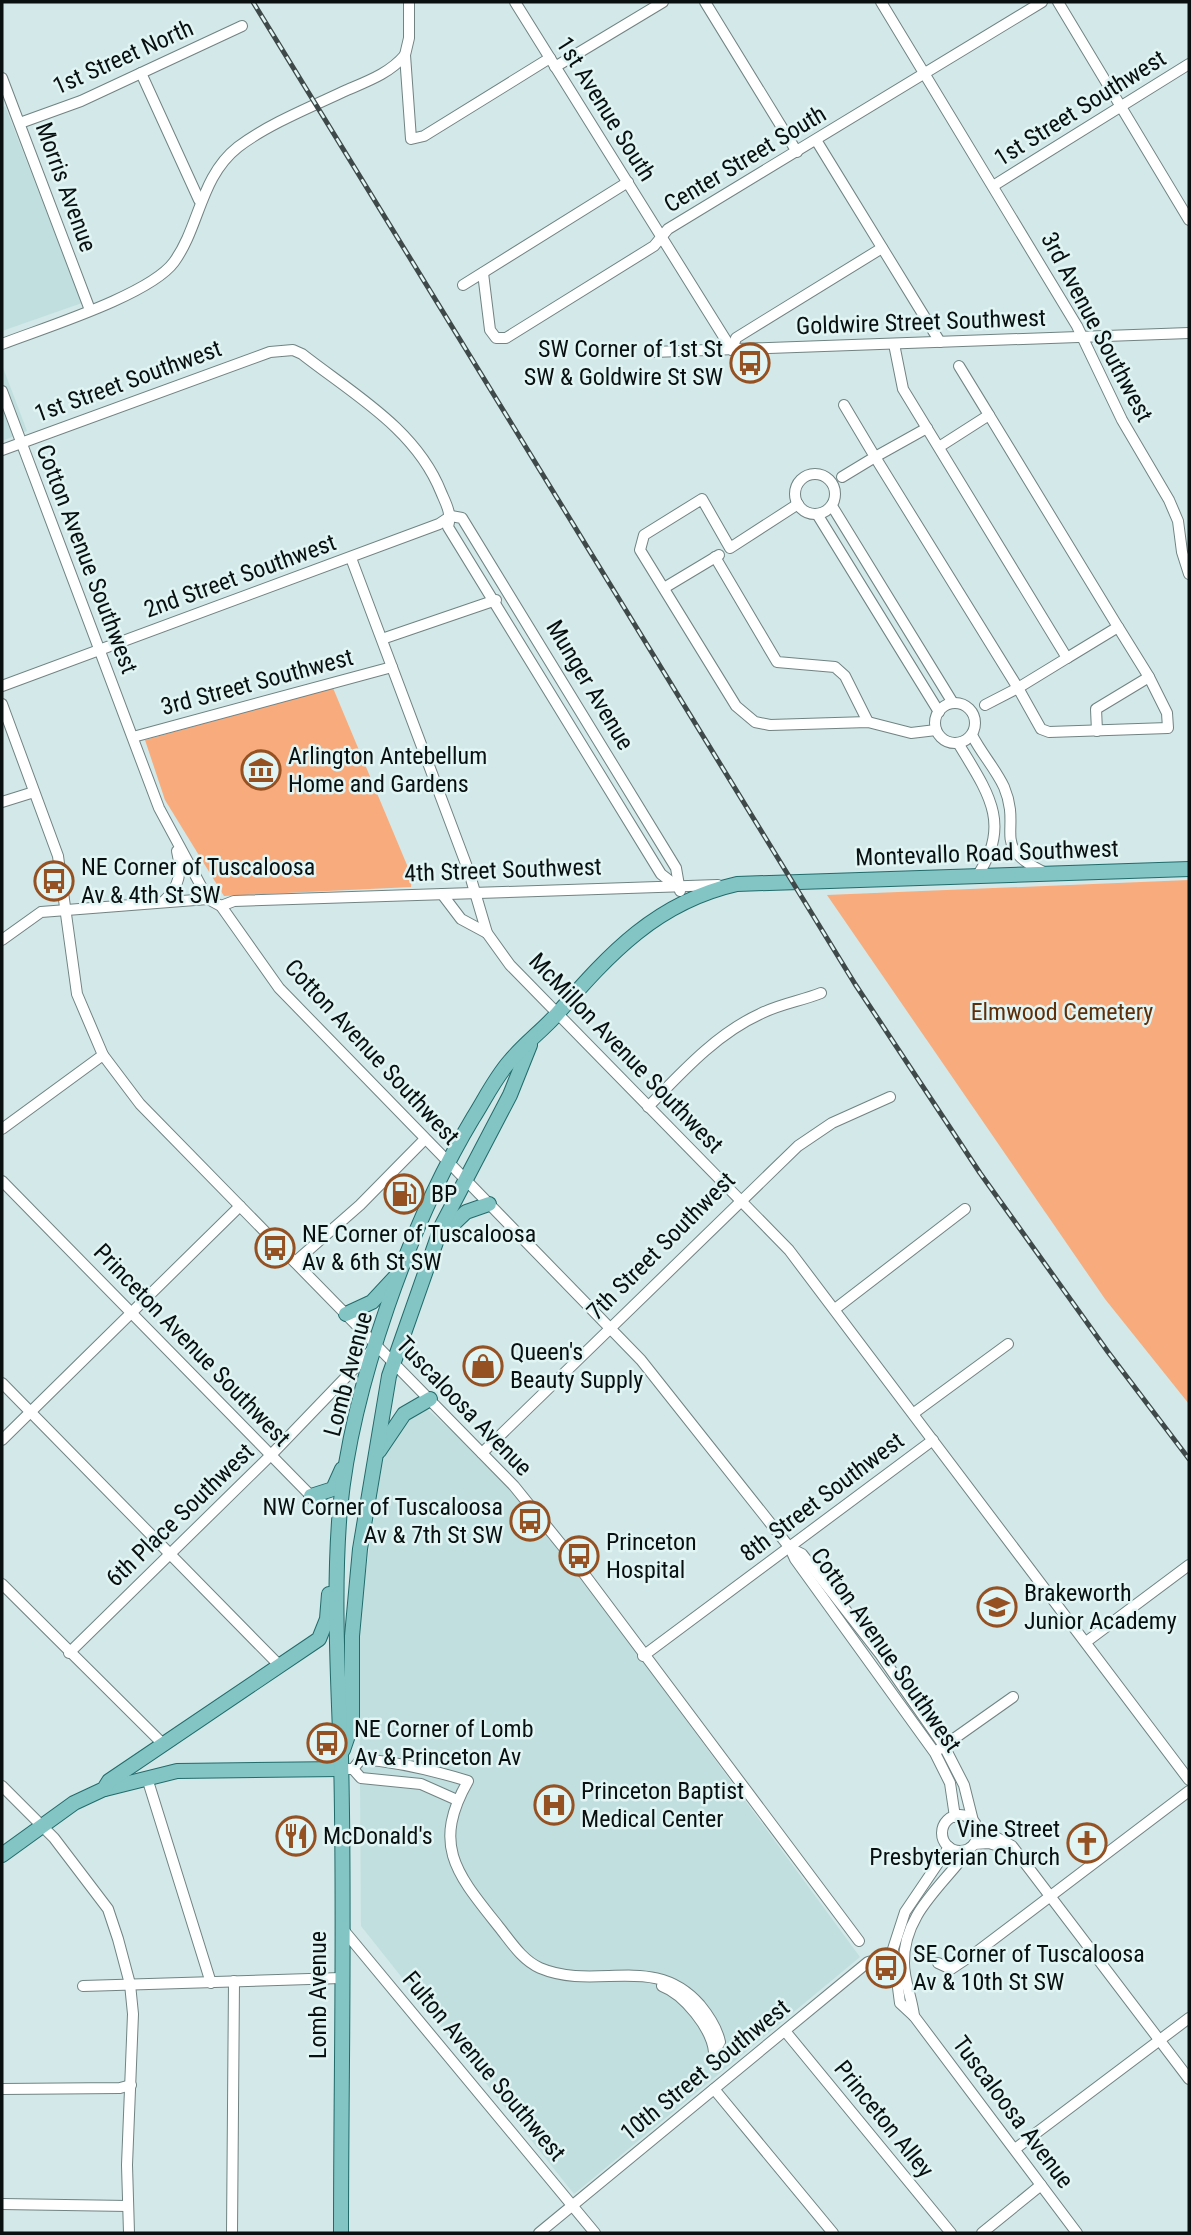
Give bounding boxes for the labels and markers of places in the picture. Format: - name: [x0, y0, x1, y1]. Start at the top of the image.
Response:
- place label: SW Corner of 1st St SW & Goldwire St SW: [524, 335, 723, 391]
- bus stop icon: SW Corner of 1st St SW & Goldwire St SW: [729, 342, 771, 384]
- place label: Arlington Antebellum Home and Gardens: [288, 742, 487, 798]
- museum icon: Arlington Antebellum Home and Gardens: [240, 749, 282, 791]
- place label: NE Corner of Tuscaloosa Av & 4th St SW: [81, 853, 315, 909]
- bus stop icon: NE Corner of Tuscaloosa Av & 4th St SW: [33, 860, 75, 902]
- fuel station icon: BP: [383, 1173, 425, 1215]
- place label: BP: [431, 1180, 457, 1208]
- place label: NE Corner of Tuscaloosa Av & 6th St SW: [302, 1220, 536, 1276]
- bus stop icon: NE Corner of Tuscaloosa Av & 6th St SW: [254, 1227, 296, 1269]
- place label: Queen's Beauty Supply: [510, 1338, 643, 1394]
- shop icon: Queen's Beauty Supply: [462, 1345, 504, 1387]
- place label: NW Corner of Tuscaloosa Av & 7th St SW: [262, 1493, 503, 1549]
- bus stop icon: NW Corner of Tuscaloosa Av & 7th St SW: [509, 1500, 551, 1542]
- place label: Princeton Hospital: [606, 1528, 697, 1584]
- bus stop icon: Princeton Hospital: [558, 1535, 600, 1577]
- place label: Brakeworth Junior Academy: [1024, 1579, 1177, 1635]
- school or university icon: Brakeworth Junior Academy: [976, 1586, 1018, 1628]
- place label: NE Corner of Lomb Av & Princeton Av: [354, 1715, 533, 1771]
- bus stop icon: NE Corner of Lomb Av & Princeton Av: [306, 1722, 348, 1764]
- place label: Princeton Baptist Medical Center: [581, 1777, 744, 1833]
- hospital icon: Princeton Baptist Medical Center: [533, 1784, 575, 1826]
- restaurant icon: McDonald's: [275, 1815, 317, 1857]
- place label: Vine Street Presbyterian Church: [869, 1815, 1060, 1871]
- place label: McDonald's: [323, 1822, 433, 1850]
- church icon: Vine Street Presbyterian Church: [1066, 1822, 1108, 1864]
- place label: SE Corner of Tuscaloosa Av & 10th St SW: [913, 1940, 1145, 1996]
- bus stop icon: SE Corner of Tuscaloosa Av & 10th St SW: [865, 1947, 907, 1989]

